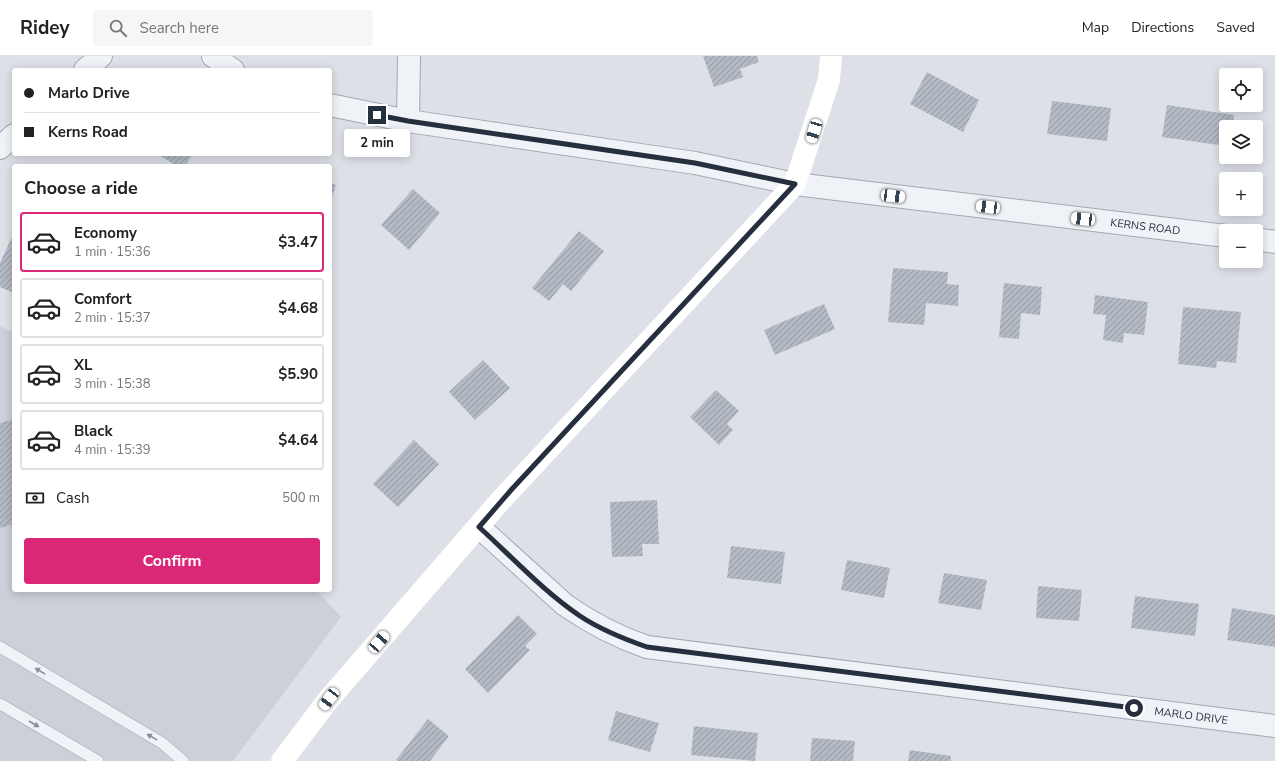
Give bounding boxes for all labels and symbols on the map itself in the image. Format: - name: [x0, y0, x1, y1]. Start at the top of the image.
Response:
- route end: [368, 106, 386, 124]
- car: [805, 118, 823, 144]
- callout: 2 min: [344, 129, 410, 157]
- car: [880, 189, 906, 203]
- car: [975, 200, 1001, 214]
- car: [1070, 212, 1096, 226]
- street label: KERNS ROAD: [1110, 215, 1181, 238]
- car: [367, 629, 391, 655]
- one-way arrow: [35, 667, 45, 675]
- car: [317, 686, 341, 712]
- route start: [1125, 699, 1143, 717]
- street label: MARLO DRIVE: [1154, 703, 1229, 728]
- one-way arrow: [29, 720, 39, 728]
- one-way arrow: [146, 734, 158, 741]

